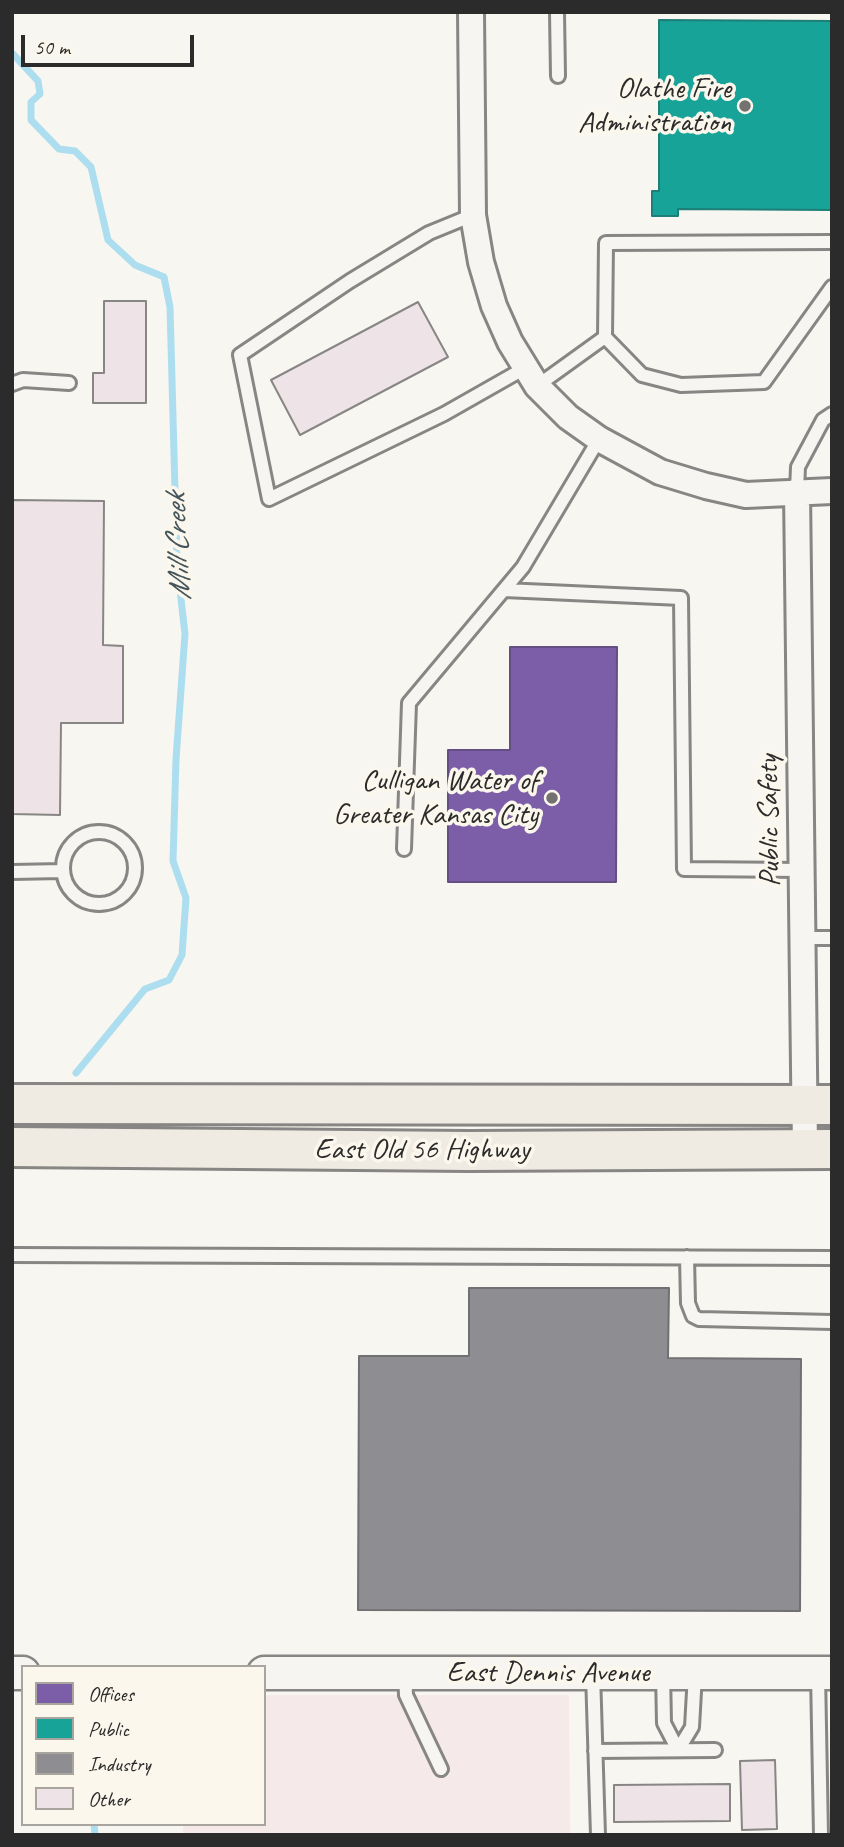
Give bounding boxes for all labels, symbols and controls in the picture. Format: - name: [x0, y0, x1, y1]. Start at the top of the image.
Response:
- scale bar: [24, 21, 198, 65]
- text: 50 m: [34, 34, 70, 60]
- place label: Olathe Fire Administration: [578, 71, 731, 141]
- marker: Olathe Fire Administration: [737, 98, 753, 114]
- water label: Mill Creek: [157, 493, 201, 601]
- street label: Public Safety: [751, 755, 789, 887]
- place label: Culligan Water of Greater Kansas City: [333, 763, 538, 834]
- marker: Culligan Water of Greater Kansas City: [544, 790, 560, 806]
- street label: East Old 56 Highway: [314, 1132, 530, 1168]
- street label: East Dennis Avenue: [447, 1655, 649, 1691]
- legend: [21, 1665, 266, 1826]
- text: Offices: [88, 1681, 134, 1707]
- text: Public: [88, 1716, 129, 1742]
- text: Industry: [88, 1751, 151, 1777]
- text: Other: [88, 1786, 130, 1812]

